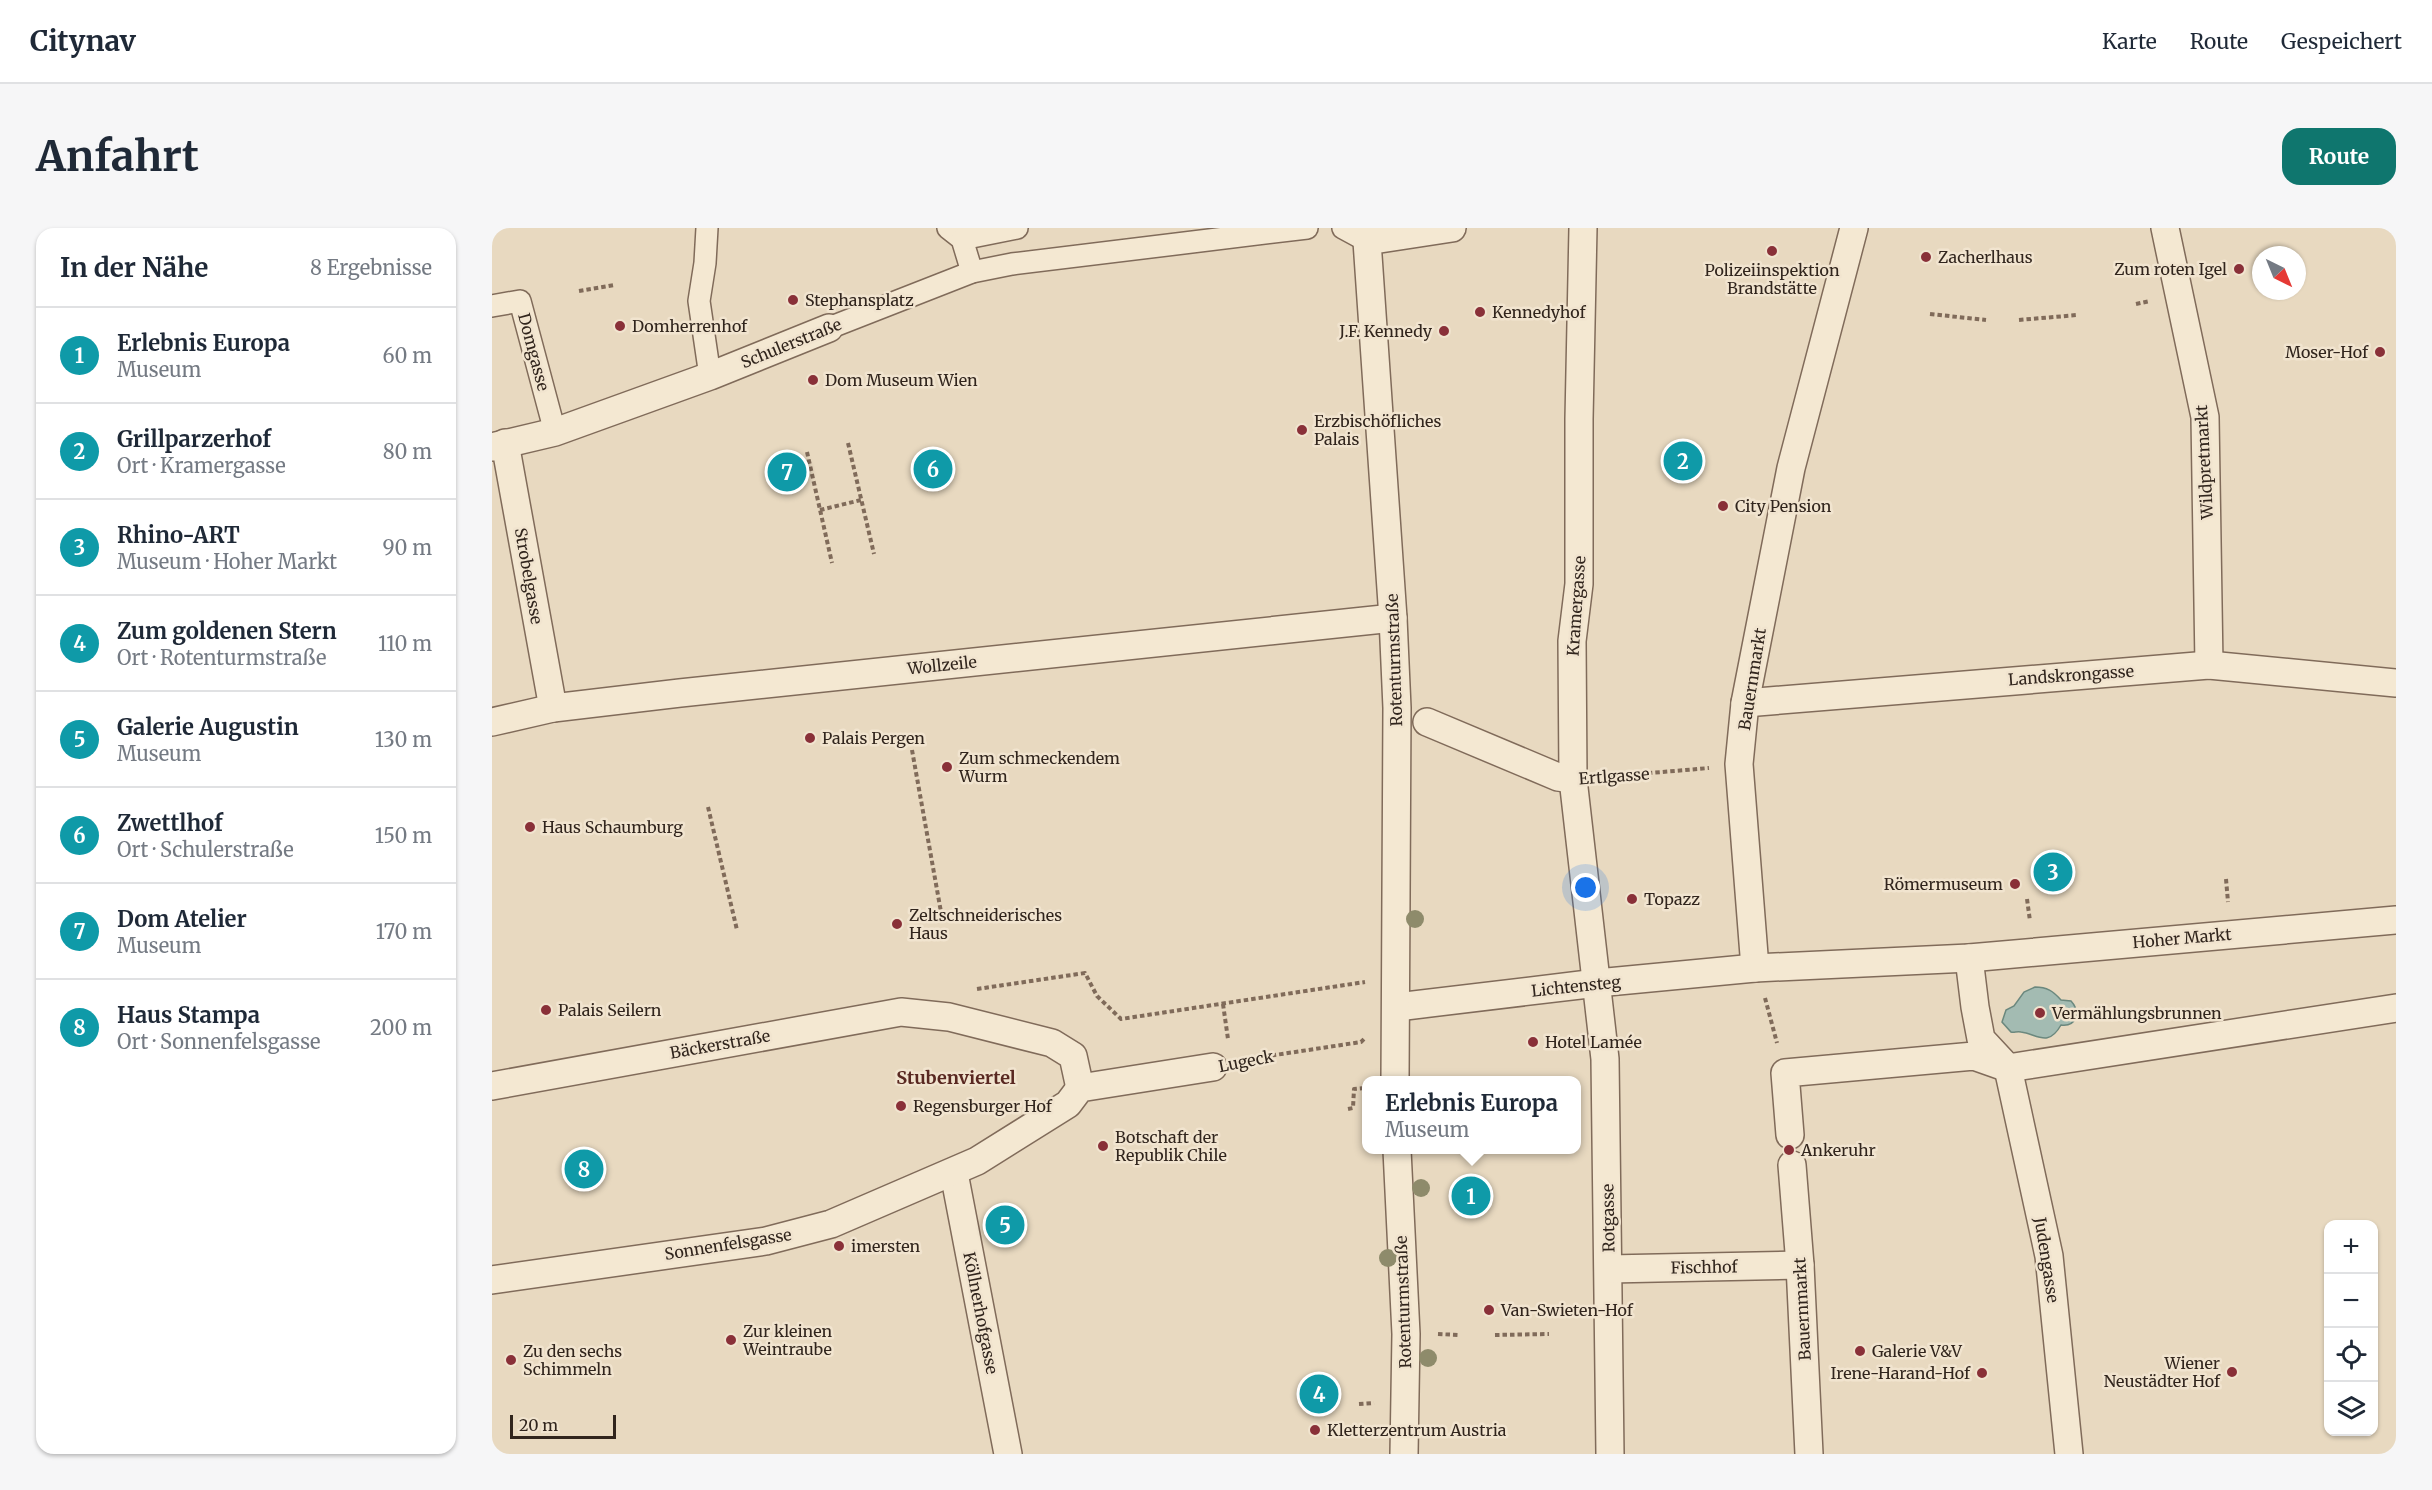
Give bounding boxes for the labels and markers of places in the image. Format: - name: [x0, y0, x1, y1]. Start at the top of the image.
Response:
- marker: Polizeiinspektion Brandstätte: [1765, 244, 1779, 258]
- place label: Zacherlhaus: [1938, 247, 2033, 267]
- marker: Zacherlhaus: [1919, 250, 1933, 264]
- place label: Zum roten Igel: [2114, 259, 2227, 279]
- place label: Polizeiinspektion Brandstätte: [1704, 260, 1840, 298]
- marker: Zum roten Igel: [2232, 262, 2246, 276]
- place label: Stephansplatz: [805, 290, 914, 310]
- marker: Stephansplatz: [786, 293, 800, 307]
- place label: Kennedyhof: [1492, 302, 1587, 322]
- marker: Kennedyhof: [1473, 305, 1487, 319]
- place label: Domherrenhof: [632, 316, 748, 336]
- marker: Domherrenhof: [613, 319, 627, 333]
- place label: J.F. Kennedy: [1338, 321, 1433, 341]
- marker: J.F. Kennedy: [1437, 324, 1451, 338]
- place label: Moser-Hof: [2285, 342, 2369, 362]
- marker: Moser-Hof: [2373, 345, 2387, 359]
- place label: Dom Museum Wien: [825, 370, 978, 390]
- marker: Dom Museum Wien: [806, 373, 820, 387]
- place label: Erzbischöfliches Palais: [1314, 411, 1442, 449]
- marker: Erzbischöfliches Palais: [1295, 423, 1309, 437]
- pin: 2: [1664, 438, 1702, 484]
- pin: 6: [914, 446, 952, 492]
- pin: 7: [768, 450, 806, 494]
- place label: City Pension: [1735, 496, 1832, 516]
- marker: City Pension: [1716, 499, 1730, 513]
- place label: Palais Pergen: [822, 728, 925, 748]
- marker: Palais Pergen: [803, 731, 817, 745]
- place label: Zum schmeckendem Wurm: [958, 748, 1120, 786]
- marker: Zum schmeckendem Wurm: [940, 760, 954, 774]
- place label: Haus Schaumburg: [542, 817, 683, 837]
- marker: Haus Schaumburg: [523, 820, 537, 834]
- pin: 3: [2034, 850, 2072, 894]
- place label: Römermuseum: [1884, 874, 2003, 894]
- marker: Römermuseum: [2008, 877, 2022, 891]
- place label: Topazz: [1644, 889, 1700, 909]
- marker: Topazz: [1625, 892, 1639, 906]
- place label: Zeltschneiderisches Haus: [909, 905, 1062, 943]
- marker: Zeltschneiderisches Haus: [890, 917, 904, 931]
- place label: Palais Seilern: [558, 1000, 662, 1020]
- marker: Palais Seilern: [539, 1003, 553, 1017]
- place label: Vermählungsbrunnen: [2051, 1003, 2222, 1023]
- marker: Vermählungsbrunnen: [2033, 1006, 2047, 1020]
- place label: Hotel Lamée: [1545, 1032, 1642, 1052]
- marker: Hotel Lamée: [1526, 1035, 1540, 1049]
- place label: Regensburger Hof: [913, 1096, 1053, 1116]
- marker: Regensburger Hof: [894, 1099, 908, 1113]
- place label: Botschaft der Republik Chile: [1115, 1127, 1227, 1165]
- marker: Botschaft der Republik Chile: [1096, 1139, 1110, 1153]
- place label: Ankeruhr: [1800, 1140, 1876, 1160]
- marker: Ankeruhr: [1782, 1143, 1796, 1157]
- pin: 8: [564, 1146, 604, 1192]
- pin: 1: [1452, 1174, 1490, 1218]
- pin: 5: [986, 1202, 1024, 1248]
- place label: imersten: [851, 1236, 920, 1256]
- marker: imersten: [832, 1239, 846, 1253]
- place label: Van-Swieten-Hof: [1500, 1300, 1634, 1320]
- marker: Van-Swieten-Hof: [1482, 1303, 1496, 1317]
- place label: Zur kleinen Weintraube: [742, 1321, 833, 1359]
- marker: Zur kleinen Weintraube: [724, 1333, 738, 1347]
- place label: Zu den sechs Schimmeln: [523, 1341, 622, 1379]
- place label: Galerie V&V: [1872, 1341, 1962, 1361]
- marker: Galerie V&V: [1853, 1344, 1867, 1358]
- marker: Zu den sechs Schimmeln: [504, 1353, 518, 1367]
- place label: Wiener Neustädter Hof: [2104, 1353, 2221, 1391]
- place label: Irene-Harand-Hof: [1831, 1363, 1971, 1383]
- marker: Wiener Neustädter Hof: [2225, 1365, 2239, 1379]
- marker: Irene-Harand-Hof: [1975, 1366, 1989, 1380]
- pin: 4: [1300, 1372, 1338, 1416]
- place label: Kletterzentrum Austria: [1327, 1420, 1507, 1440]
- marker: Kletterzentrum Austria: [1308, 1423, 1322, 1437]

